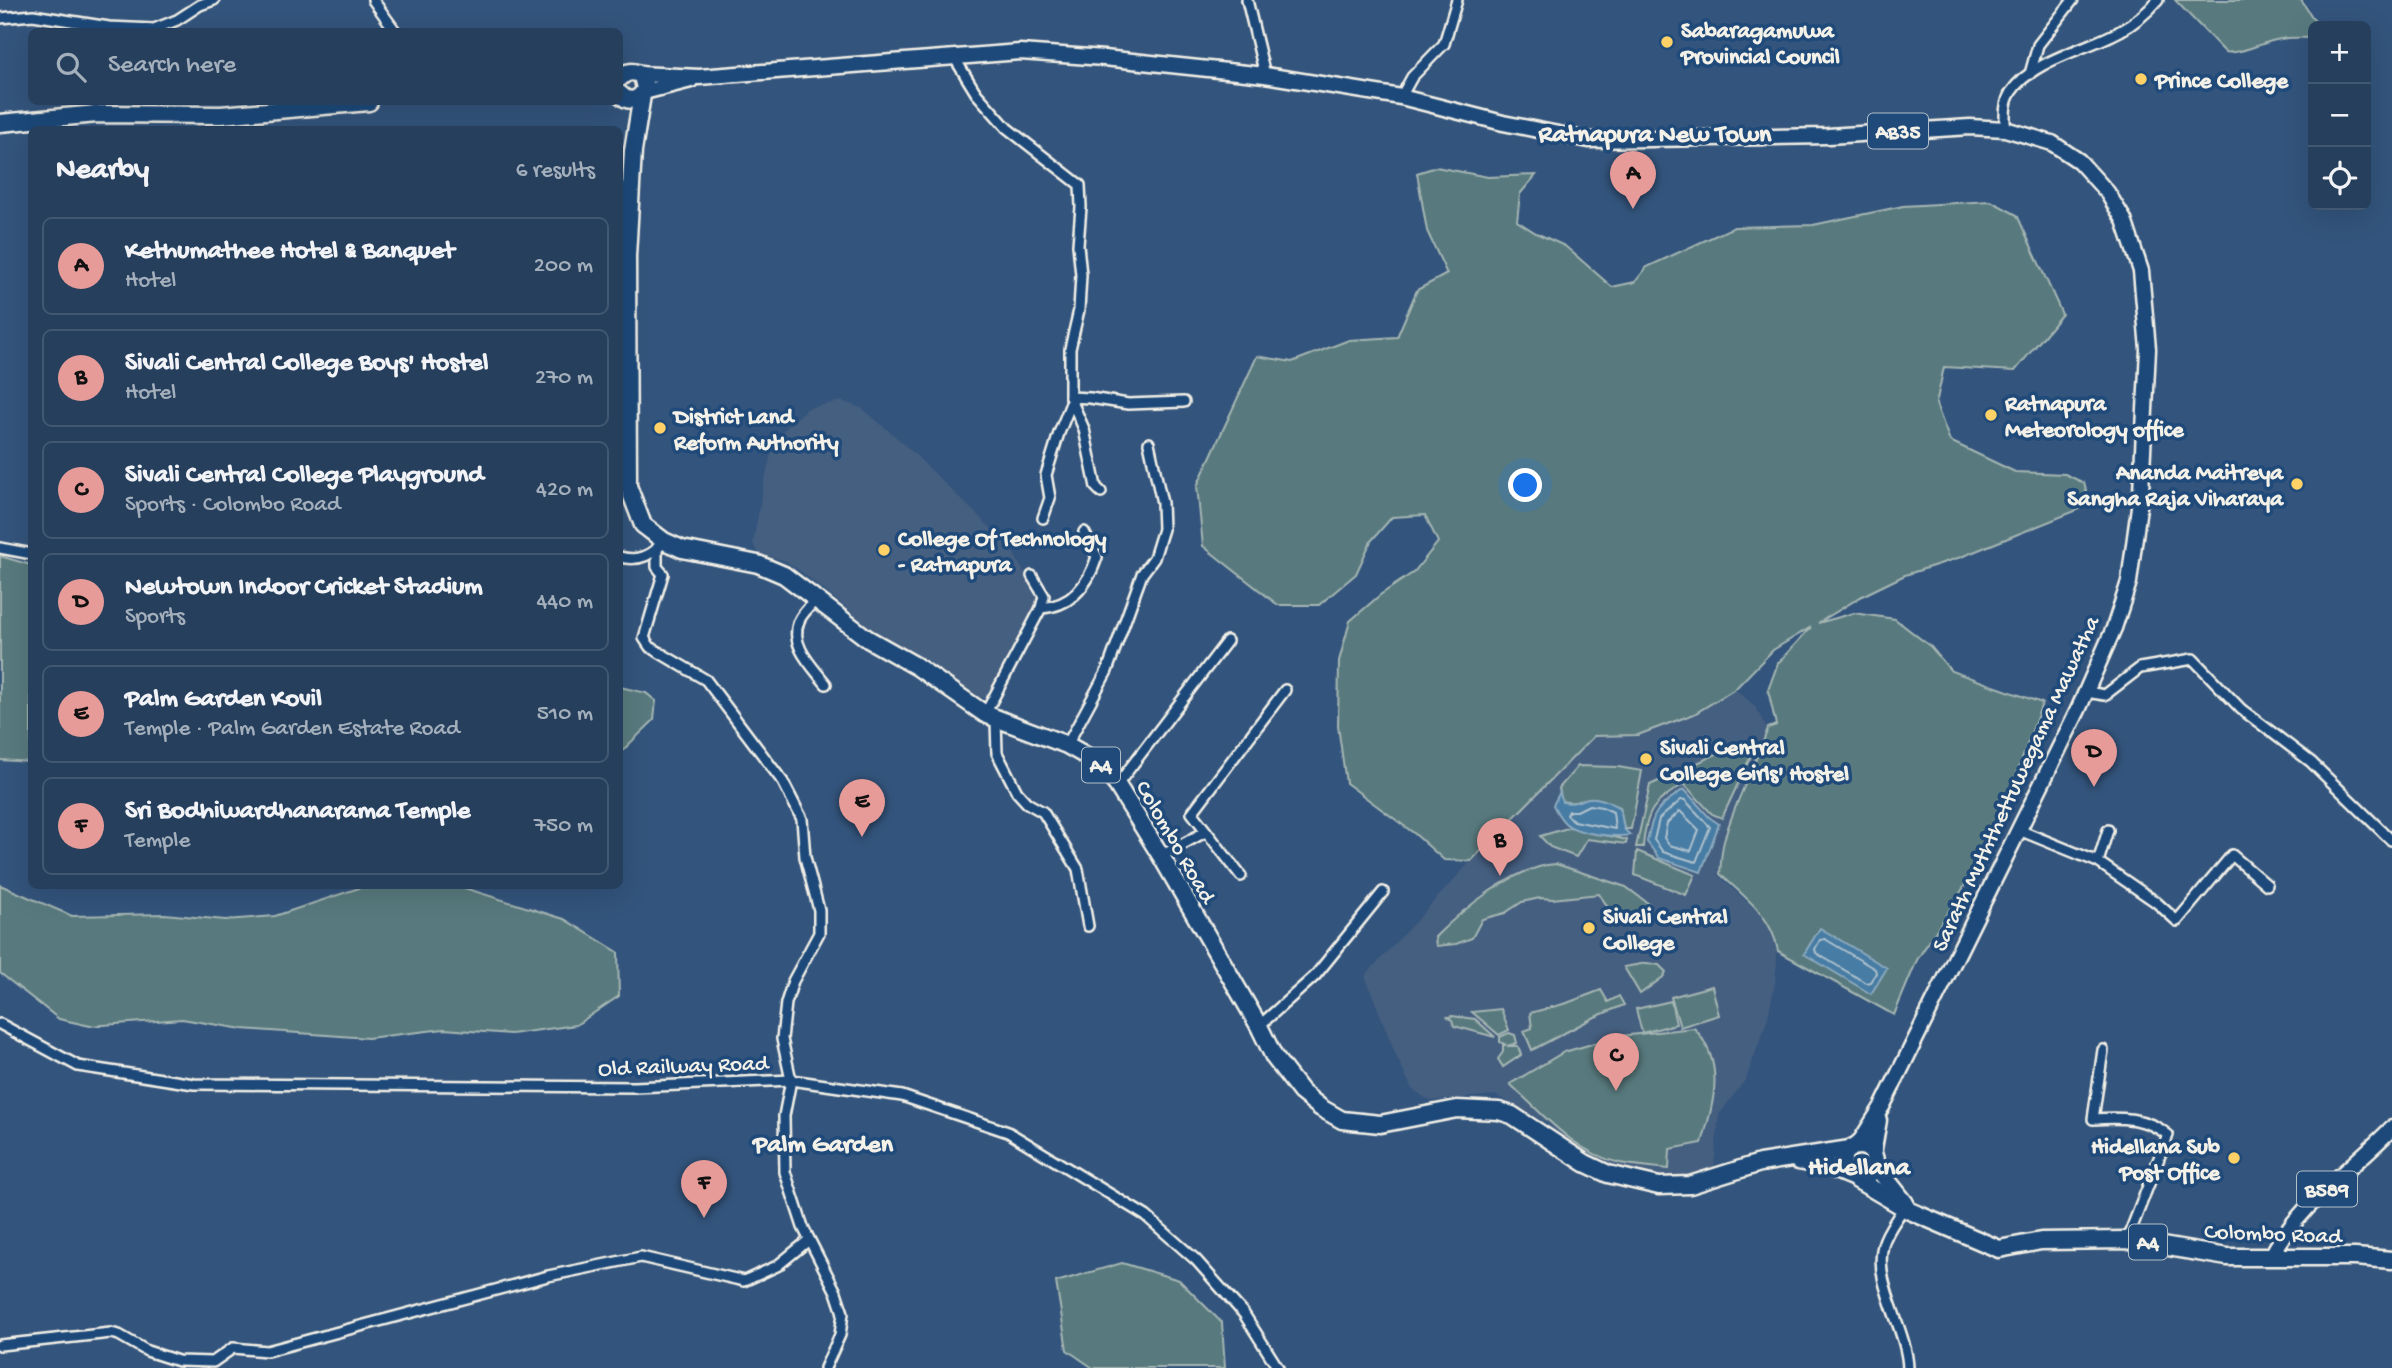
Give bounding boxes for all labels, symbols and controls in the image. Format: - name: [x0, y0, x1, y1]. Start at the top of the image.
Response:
- place label: Sabaragamuwa Provincial Council: [1679, 19, 1840, 72]
- map controls: [2308, 21, 2371, 210]
- button: +: [2308, 21, 2371, 84]
- search box: [28, 28, 623, 105]
- marker: Sabaragamuwa Provincial Council: [1659, 34, 1675, 50]
- icon: search: [52, 48, 90, 86]
- text: Search here: [108, 51, 236, 82]
- place label: Prince College: [2153, 69, 2289, 96]
- marker: Prince College: [2133, 71, 2149, 87]
- button: −: [2308, 84, 2371, 147]
- road number: AB35: [1868, 114, 1928, 148]
- district label: Ratnapura New Town: [1538, 121, 1772, 152]
- button: locate: [2308, 147, 2371, 210]
- pin: A: [1610, 151, 1656, 209]
- text: Nearby: [56, 154, 149, 189]
- text: 6 results: [516, 158, 595, 185]
- text: Kethumathee Hotel & Banquet: [125, 237, 454, 268]
- text: A: [74, 253, 88, 280]
- text: 200 m: [534, 253, 593, 280]
- text: Hotel: [125, 268, 176, 295]
- text: Sivali Central College Boys' Hostel: [125, 349, 489, 380]
- text: B: [75, 365, 87, 392]
- text: 270 m: [535, 365, 593, 392]
- text: Hotel: [125, 380, 176, 407]
- place label: Ratnapura Meteorology office: [2004, 392, 2185, 445]
- place label: District Land Reform Authority: [672, 405, 839, 458]
- marker: Ratnapura Meteorology office: [1983, 407, 1999, 423]
- marker: District Land Reform Authority: [652, 420, 668, 436]
- text: Sivali Central College Playground: [125, 461, 484, 492]
- place label: Ananda Maitreya Sangha Raja Viharaya: [2067, 461, 2284, 514]
- your location: [1508, 468, 1542, 502]
- marker: Ananda Maitreya Sangha Raja Viharaya: [2289, 476, 2305, 492]
- text: C: [75, 477, 87, 504]
- text: 420 m: [536, 477, 593, 504]
- text: Sports · Colombo Road: [125, 492, 341, 519]
- place label: College Of Technology - Ratnapura: [898, 527, 1107, 580]
- marker: College Of Technology - Ratnapura: [876, 542, 892, 558]
- text: Newtown Indoor Cricket Stadium: [125, 573, 483, 604]
- text: D: [74, 589, 89, 616]
- text: 440 m: [536, 589, 593, 616]
- text: Sports: [125, 604, 185, 631]
- street label: Sarath Muththettuwegama Mawatha: [1927, 611, 2108, 957]
- text: Palm Garden Kovil: [125, 685, 322, 716]
- text: E: [74, 701, 88, 728]
- text: 510 m: [537, 701, 593, 728]
- text: Temple · Palm Garden Estate Road: [125, 716, 460, 743]
- pin: D: [2071, 729, 2117, 787]
- place label: Sivali Central College Girls' Hostel: [1660, 736, 1849, 789]
- road number: A4: [1082, 748, 1120, 782]
- marker: Sivali Central College Girls' Hostel: [1638, 751, 1654, 767]
- street label: Colombo Road: [1128, 776, 1221, 910]
- pin: E: [839, 779, 885, 837]
- text: Sri Bodhiwardhanarama Temple: [125, 797, 470, 828]
- text: F: [75, 813, 87, 840]
- text: 750 m: [534, 813, 593, 840]
- pin: B: [1477, 818, 1523, 876]
- text: Temple: [125, 828, 190, 855]
- place label: Sivali Central College: [1603, 905, 1728, 958]
- marker: Sivali Central College: [1581, 920, 1597, 936]
- pin: C: [1593, 1033, 1639, 1091]
- street label: Old Railway Road: [598, 1051, 770, 1084]
- district label: Palm Garden: [751, 1131, 894, 1162]
- place label: Hidellana Sub Post Office: [2091, 1135, 2221, 1188]
- marker: Hidellana Sub Post Office: [2226, 1150, 2242, 1166]
- district label: Hidellana: [1808, 1154, 1911, 1185]
- pin: F: [681, 1160, 727, 1218]
- road number: B589: [2297, 1172, 2357, 1206]
- street label: Colombo Road: [2204, 1220, 2344, 1251]
- road number: A4: [2129, 1224, 2167, 1260]

